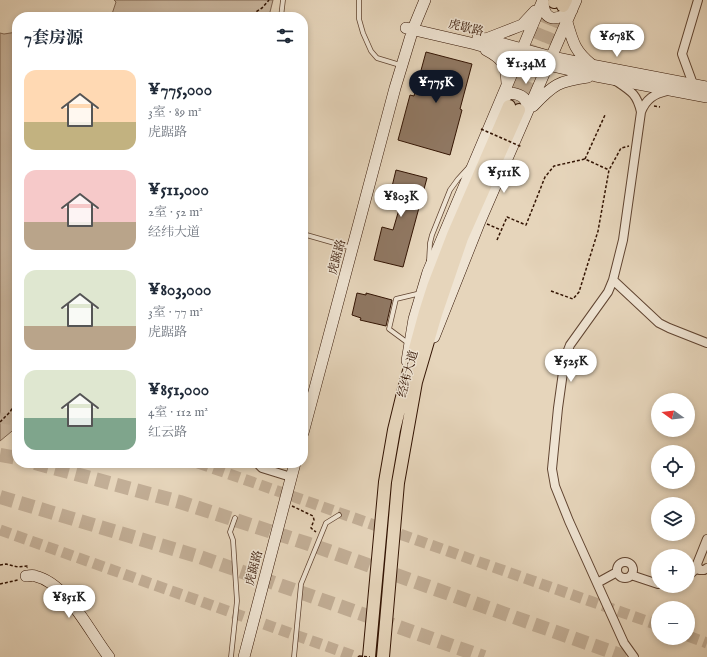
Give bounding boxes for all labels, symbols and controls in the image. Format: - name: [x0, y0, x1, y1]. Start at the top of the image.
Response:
- street label: 虎歇路: [447, 16, 485, 40]
- pin: ¥678K: [589, 24, 645, 58]
- icon: filters: [274, 25, 296, 47]
- text: 7套房源: [24, 28, 83, 49]
- text: ¥678K: [599, 28, 635, 45]
- pin: ¥1.34M: [493, 51, 559, 85]
- text: ¥1.34M: [506, 55, 546, 72]
- pin: ¥775K: [408, 70, 464, 104]
- text: ¥775K: [418, 74, 454, 91]
- text: ¥775,000: [148, 80, 212, 101]
- icon: home: [56, 86, 104, 134]
- text: 3室 · 89 m²: [148, 104, 202, 121]
- text: 虎踞路: [148, 124, 187, 141]
- pin: ¥511K: [476, 160, 532, 194]
- text: ¥511K: [487, 164, 521, 181]
- text: ¥511,000: [148, 180, 209, 201]
- pin: ¥803K: [373, 184, 429, 218]
- icon: home: [56, 186, 104, 234]
- text: ¥803K: [383, 188, 419, 205]
- text: 2室 · 52 m²: [148, 204, 203, 221]
- text: 经纬大道: [148, 224, 200, 241]
- street label: 虎踞路: [325, 238, 349, 276]
- text: ¥803,000: [148, 280, 211, 301]
- icon: home: [56, 286, 104, 334]
- text: 3室 · 77 m²: [148, 304, 203, 321]
- text: 虎踞路: [148, 324, 187, 341]
- street label: 经纬大道: [395, 349, 421, 399]
- pin: ¥525K: [543, 349, 599, 383]
- text: ¥525K: [554, 353, 588, 370]
- text: ¥851,000: [148, 380, 209, 401]
- icon: home: [56, 386, 104, 434]
- north arrow: [651, 393, 695, 437]
- map controls: [651, 393, 695, 645]
- text: 4室 · 112 m²: [148, 404, 208, 421]
- text: 红云路: [148, 424, 187, 441]
- button: locate: [651, 445, 695, 489]
- button: layers: [651, 497, 695, 541]
- street label: 虎踞路: [242, 549, 266, 587]
- button: +: [651, 549, 695, 593]
- pin: ¥851K: [41, 585, 97, 619]
- text: ¥851K: [52, 589, 86, 606]
- button: −: [651, 601, 695, 645]

